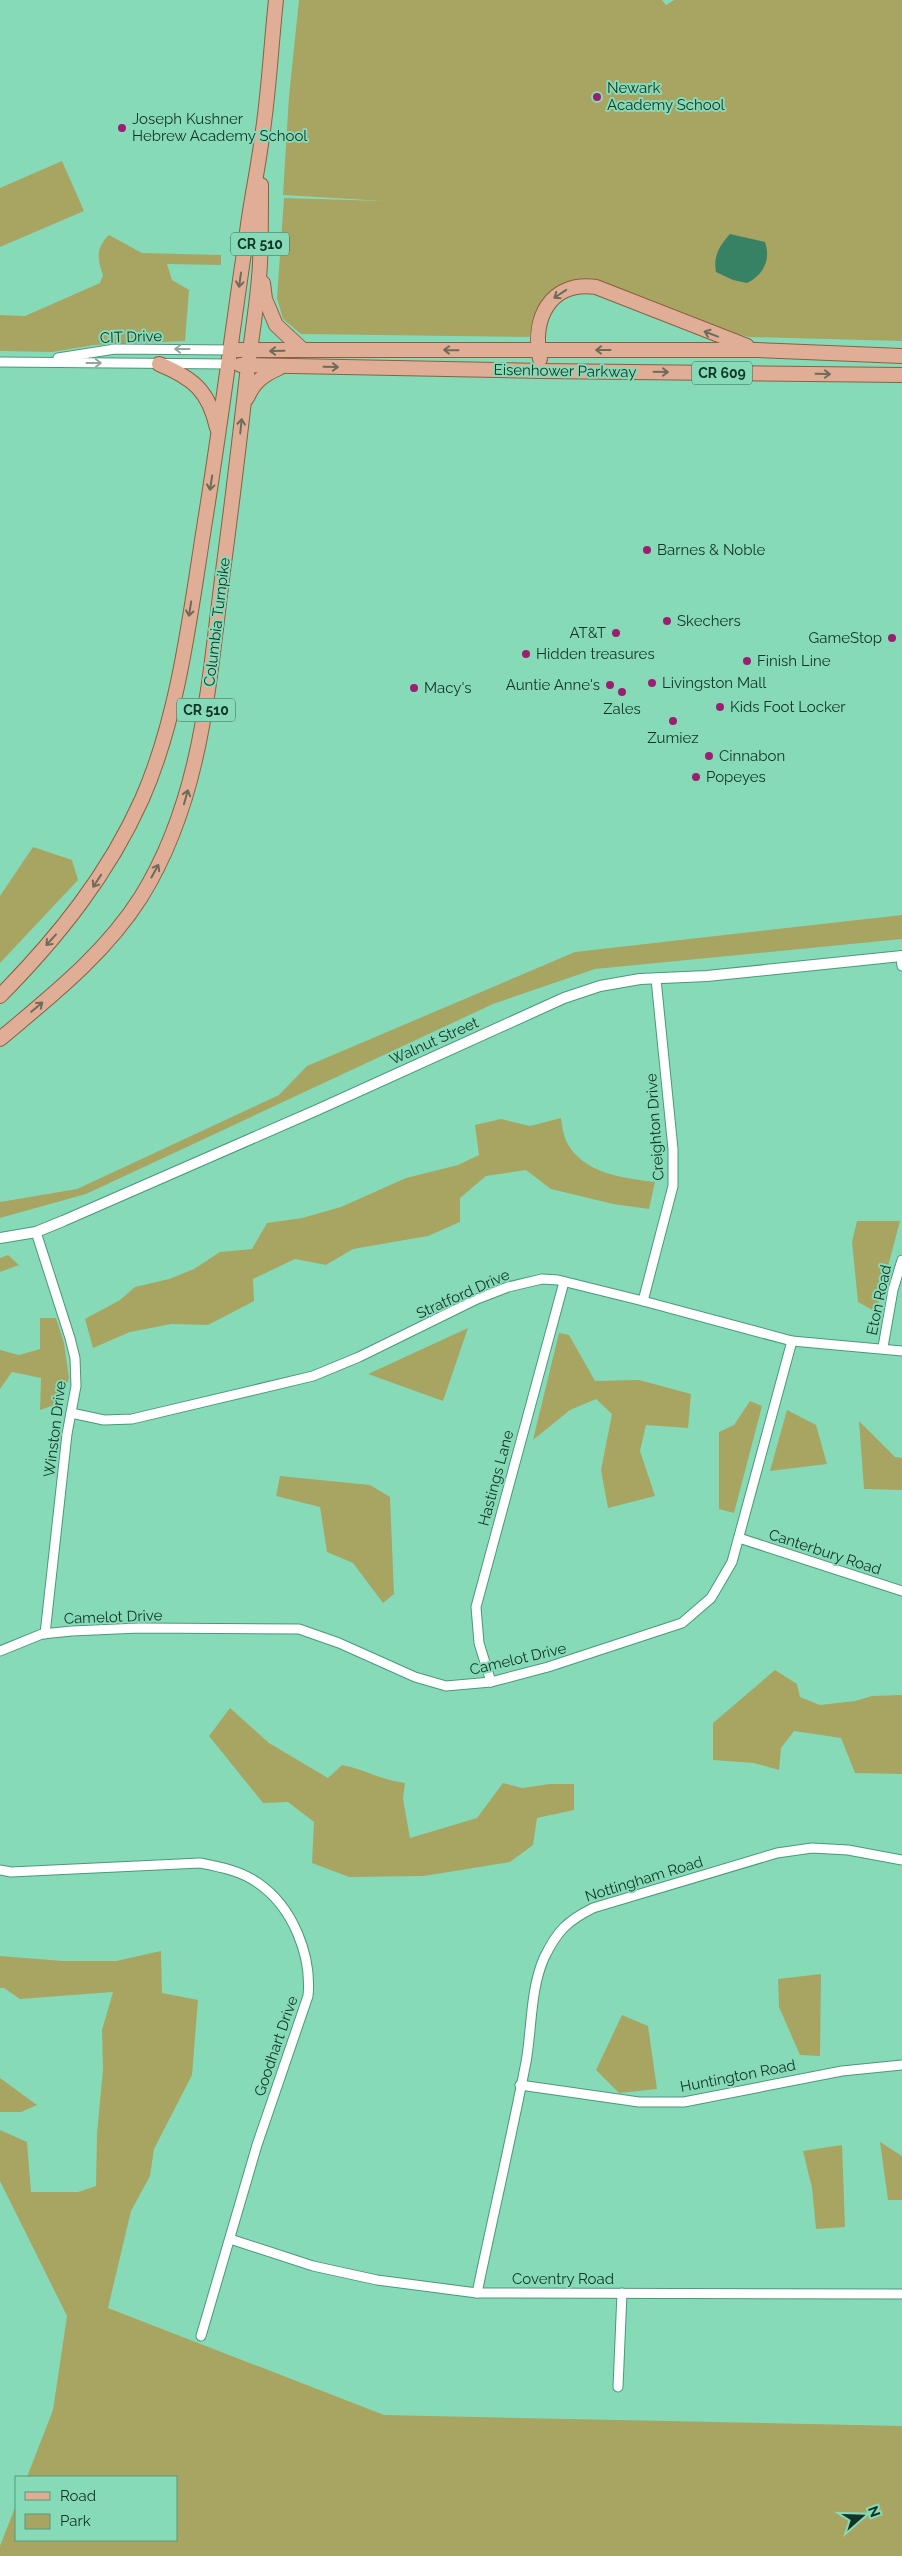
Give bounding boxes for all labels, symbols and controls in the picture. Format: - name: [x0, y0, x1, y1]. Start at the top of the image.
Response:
- place label: Newark Academy School: [607, 79, 726, 114]
- marker: Newark Academy School: [591, 91, 603, 103]
- place label: Joseph Kushner Hebrew Academy School: [132, 110, 308, 145]
- marker: Joseph Kushner Hebrew Academy School: [116, 122, 128, 134]
- road number: CR 510: [231, 232, 289, 255]
- one-way arrow: [235, 272, 245, 288]
- one-way arrow: [553, 289, 567, 299]
- street label: CIT Drive: [100, 327, 163, 347]
- one-way arrow: [704, 329, 719, 338]
- one-way arrow: [174, 344, 190, 354]
- one-way arrow: [444, 345, 460, 355]
- one-way arrow: [596, 345, 612, 355]
- one-way arrow: [269, 346, 286, 356]
- one-way arrow: [85, 358, 101, 368]
- street label: Eisenhower Parkway: [493, 361, 637, 381]
- one-way arrow: [322, 362, 338, 372]
- road number: CR 609: [692, 362, 752, 384]
- one-way arrow: [652, 367, 668, 377]
- one-way arrow: [814, 369, 831, 379]
- one-way arrow: [236, 419, 246, 435]
- one-way arrow: [206, 475, 216, 491]
- place label: Barnes & Noble: [657, 541, 766, 559]
- marker: Barnes & Noble: [641, 544, 653, 556]
- street label: Columbia Turnpike: [200, 556, 234, 687]
- one-way arrow: [185, 601, 195, 617]
- place label: Skechers: [677, 612, 741, 630]
- marker: Skechers: [661, 615, 673, 627]
- place label: AT&T: [569, 624, 606, 642]
- marker: AT&T: [610, 627, 622, 639]
- place label: GameStop: [809, 629, 882, 647]
- marker: GameStop: [886, 632, 898, 644]
- place label: Hidden treasures: [536, 645, 655, 663]
- marker: Hidden treasures: [520, 648, 532, 660]
- place label: Finish Line: [757, 652, 831, 670]
- marker: Finish Line: [741, 655, 753, 667]
- place label: Livingston Mall: [662, 674, 767, 692]
- place label: Auntie Anne's: [506, 676, 600, 694]
- marker: Livingston Mall: [646, 677, 658, 689]
- place label: Macy's: [424, 679, 472, 697]
- marker: Auntie Anne's: [604, 679, 616, 691]
- marker: Macy's: [408, 682, 420, 694]
- marker: Zales: [616, 686, 628, 698]
- road number: CR 510: [177, 698, 235, 722]
- place label: Kids Foot Locker: [730, 698, 846, 716]
- place label: Zales: [603, 700, 641, 718]
- marker: Kids Foot Locker: [714, 701, 726, 713]
- marker: Zumiez: [667, 715, 679, 727]
- place label: Zumiez: [647, 729, 699, 747]
- place label: Cinnabon: [719, 747, 785, 765]
- marker: Cinnabon: [703, 750, 715, 762]
- place label: Popeyes: [706, 768, 766, 786]
- marker: Popeyes: [690, 771, 702, 783]
- one-way arrow: [182, 790, 192, 806]
- one-way arrow: [150, 863, 160, 878]
- one-way arrow: [92, 874, 102, 888]
- one-way arrow: [45, 934, 57, 947]
- one-way arrow: [31, 1002, 44, 1013]
- street label: Walnut Street: [387, 1013, 481, 1069]
- street label: Creighton Drive: [642, 1073, 668, 1181]
- street label: Eton Road: [863, 1263, 895, 1337]
- street label: Stratford Drive: [414, 1265, 513, 1323]
- street label: Winston Drive: [40, 1380, 70, 1478]
- street label: Hastings Lane: [475, 1428, 517, 1528]
- street label: Canterbury Road: [767, 1525, 883, 1579]
- street label: Camelot Drive: [63, 1606, 163, 1628]
- street label: Camelot Drive: [468, 1639, 568, 1679]
- street label: Nottingham Road: [583, 1853, 705, 1905]
- street label: Goodhart Drive: [250, 1993, 302, 2098]
- street label: Huntington Road: [679, 2056, 797, 2096]
- street label: Coventry Road: [512, 2270, 614, 2288]
- legend: [15, 2476, 178, 2541]
- text: Road: [60, 2487, 96, 2505]
- north arrow: [837, 2491, 887, 2541]
- text: N: [865, 2504, 884, 2519]
- text: Park: [60, 2512, 91, 2530]

